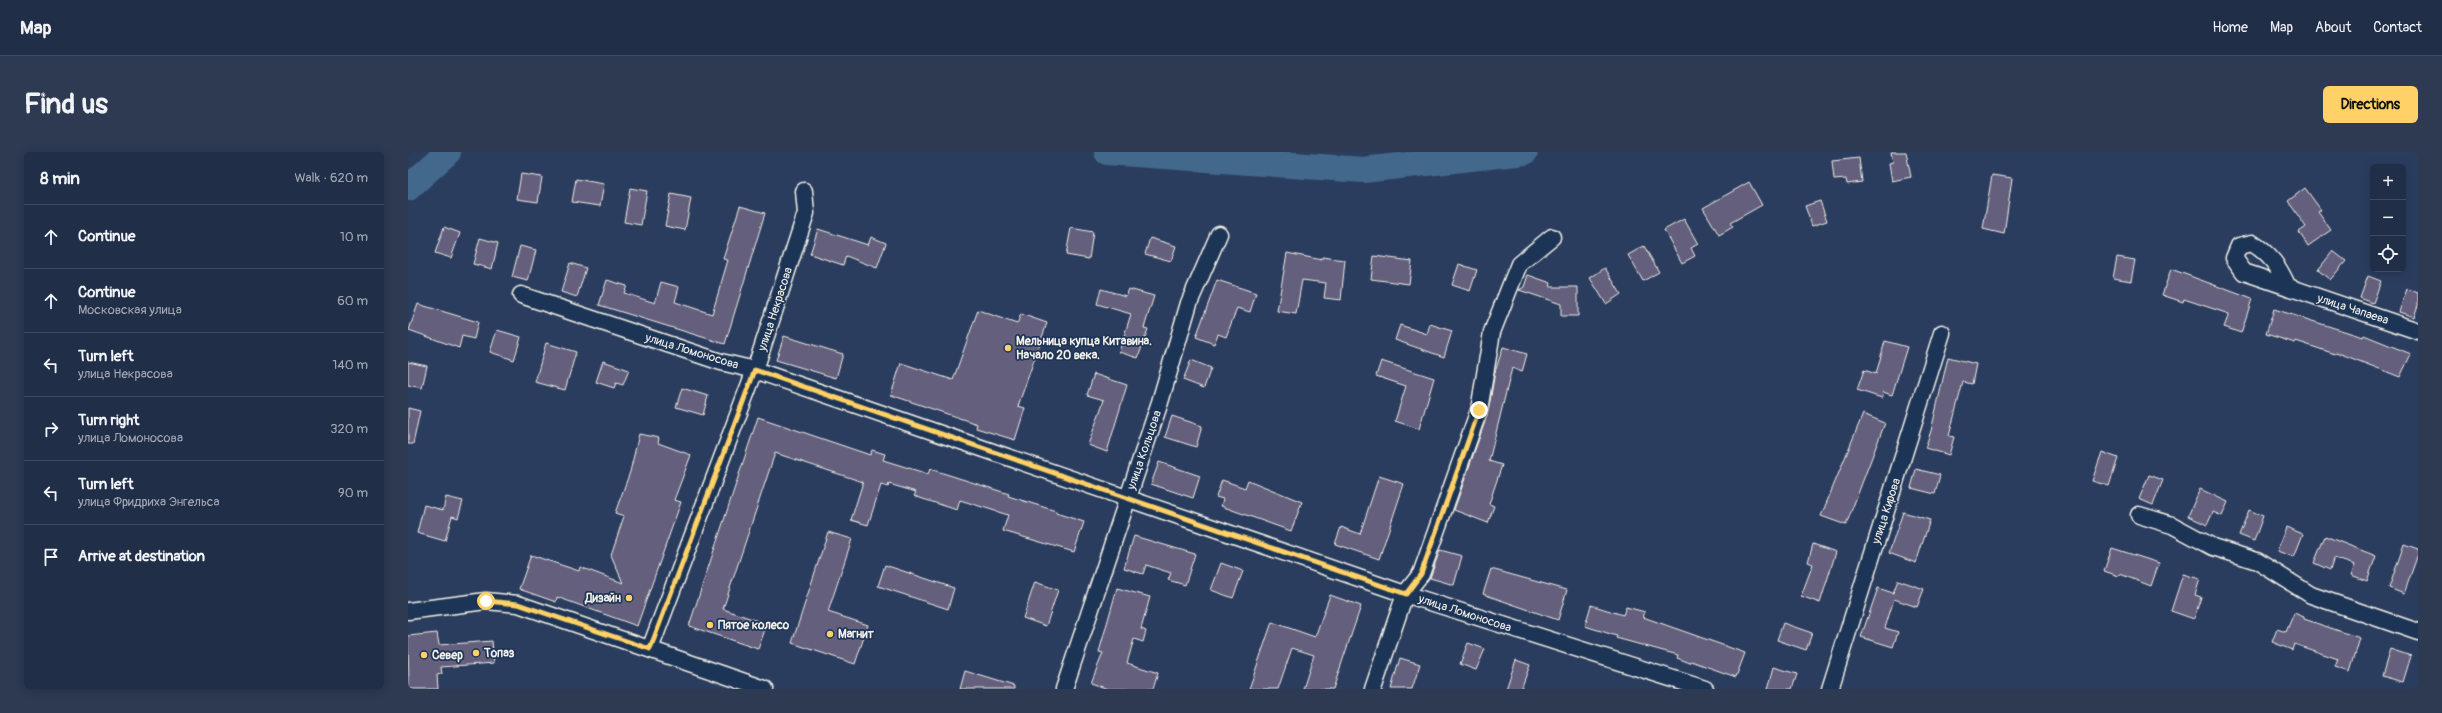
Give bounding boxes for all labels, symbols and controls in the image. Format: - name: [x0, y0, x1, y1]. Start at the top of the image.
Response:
- text: Map: [20, 16, 51, 40]
- text: Home: [2213, 19, 2248, 36]
- text: Map: [2270, 19, 2293, 36]
- text: About: [2315, 19, 2351, 36]
- text: Contact: [2373, 19, 2422, 36]
- button: Directions: [2323, 86, 2418, 123]
- text: Find us: [24, 87, 108, 122]
- map controls: [2370, 164, 2406, 272]
- button: +: [2370, 164, 2406, 200]
- text: 8 min: [40, 168, 80, 189]
- text: Walk · 620 m: [294, 170, 368, 186]
- button: −: [2370, 200, 2406, 236]
- icon: ahead: [40, 226, 62, 248]
- text: Continue: [78, 227, 136, 246]
- text: 10 m: [340, 229, 368, 245]
- button: locate: [2370, 236, 2406, 272]
- street label: улица Некрасова: [755, 265, 796, 354]
- text: Continue: [78, 283, 136, 302]
- icon: ahead: [40, 290, 62, 312]
- street label: улица Чапаева: [2314, 291, 2391, 328]
- text: 60 m: [337, 293, 368, 309]
- text: Московская улица: [78, 302, 182, 318]
- street label: улица Ломоносова: [642, 330, 741, 373]
- place label: Мельница купца Китавина. Начало 20 века.: [1016, 334, 1152, 363]
- marker: Мельница купца Китавина. Начало 20 века.: [1003, 343, 1013, 353]
- text: Turn left: [78, 347, 134, 366]
- icon: left: [40, 354, 62, 376]
- text: 140 m: [332, 357, 368, 373]
- text: улица Некрасова: [78, 366, 173, 382]
- route end: [1470, 401, 1488, 419]
- street label: улица Кольцова: [1124, 408, 1165, 493]
- text: Turn right: [78, 411, 139, 430]
- icon: right: [40, 418, 62, 440]
- text: 320 m: [330, 421, 368, 437]
- text: улица Ломоносова: [78, 430, 183, 446]
- text: Turn left: [78, 475, 134, 494]
- street label: улица Кирова: [1868, 476, 1904, 547]
- icon: left: [40, 482, 62, 504]
- text: 90 m: [338, 485, 368, 501]
- text: улица Фридриха Энгельса: [78, 494, 220, 510]
- icon: arrive: [40, 546, 62, 568]
- text: Arrive at destination: [78, 547, 205, 566]
- place label: Дизайн: [584, 591, 621, 606]
- street label: улица Ломоносова: [1415, 591, 1514, 636]
- route start: [477, 592, 495, 610]
- marker: Дизайн: [624, 593, 634, 603]
- place label: Пятое колесо: [718, 618, 790, 633]
- marker: Пятое колесо: [705, 620, 715, 630]
- place label: Магнит: [838, 627, 875, 642]
- marker: Магнит: [825, 629, 835, 639]
- place label: Топаз: [483, 646, 515, 661]
- place label: Север: [432, 648, 463, 663]
- marker: Топаз: [471, 648, 481, 658]
- marker: Север: [419, 650, 429, 660]

